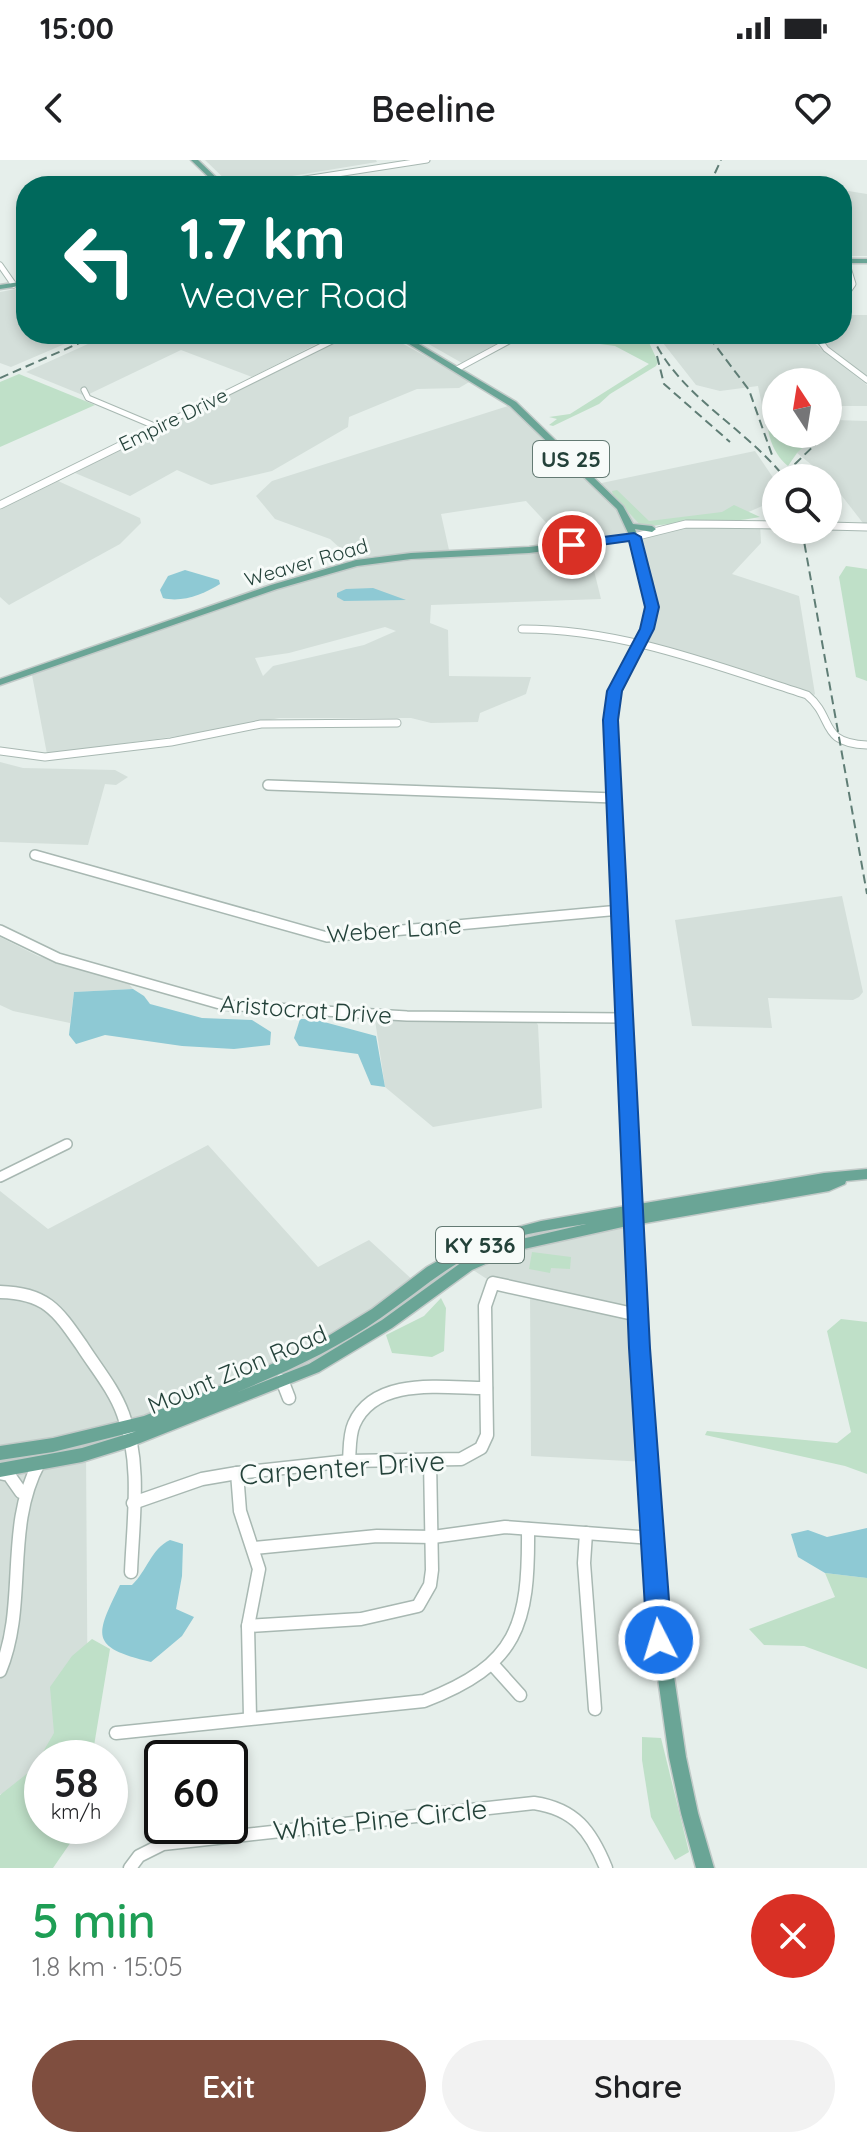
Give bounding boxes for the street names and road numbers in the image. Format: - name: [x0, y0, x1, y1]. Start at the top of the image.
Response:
- street label: Empire Drive: [114, 382, 232, 456]
- road number: US 25: [533, 441, 609, 477]
- street label: Weaver Road: [242, 533, 370, 591]
- street label: Weber Lane: [326, 909, 462, 949]
- street label: Aristocrat Drive: [219, 988, 393, 1030]
- road number: KY 536: [436, 1227, 524, 1263]
- street label: Mount Zion Road: [143, 1318, 331, 1420]
- street label: Carpenter Drive: [238, 1442, 446, 1492]
- street label: White Pine Circle: [271, 1790, 489, 1848]

